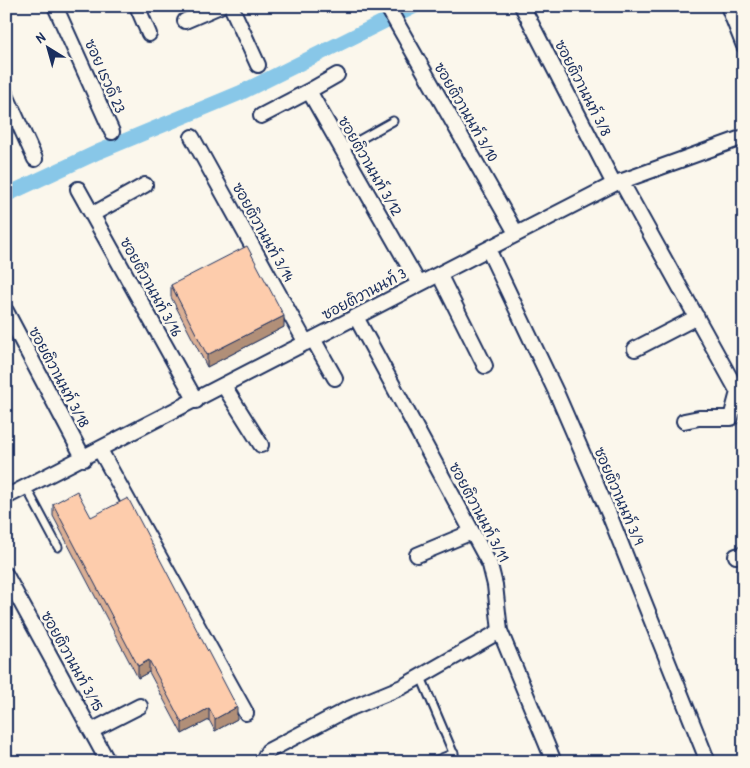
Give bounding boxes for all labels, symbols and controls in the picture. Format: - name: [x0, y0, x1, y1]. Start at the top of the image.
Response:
- north arrow: [22, 22, 72, 72]
- text: N: [31, 27, 49, 47]
- street label: ซอย เรวดี 23: [80, 36, 131, 116]
- street label: ซอยติวานนท์ 3/8: [550, 36, 617, 140]
- street label: ซอยติวานนท์ 3/10: [429, 58, 504, 166]
- street label: ซอยติวานนท์ 3/12: [333, 112, 407, 219]
- street label: ซอยติวานนท์ 3/14: [228, 178, 300, 285]
- street label: ซอยติวานนท์ 3/16: [115, 233, 187, 340]
- street label: ซอยติวานนท์ 3: [318, 262, 410, 325]
- street label: ซอยติวานนท์ 3/18: [24, 323, 95, 431]
- street label: ซอยติวานนท์ 3/9: [589, 443, 650, 549]
- street label: ซอยติวานนท์ 3/11: [444, 458, 515, 565]
- street label: ซอยติวานนท์ 3/15: [36, 607, 109, 715]

